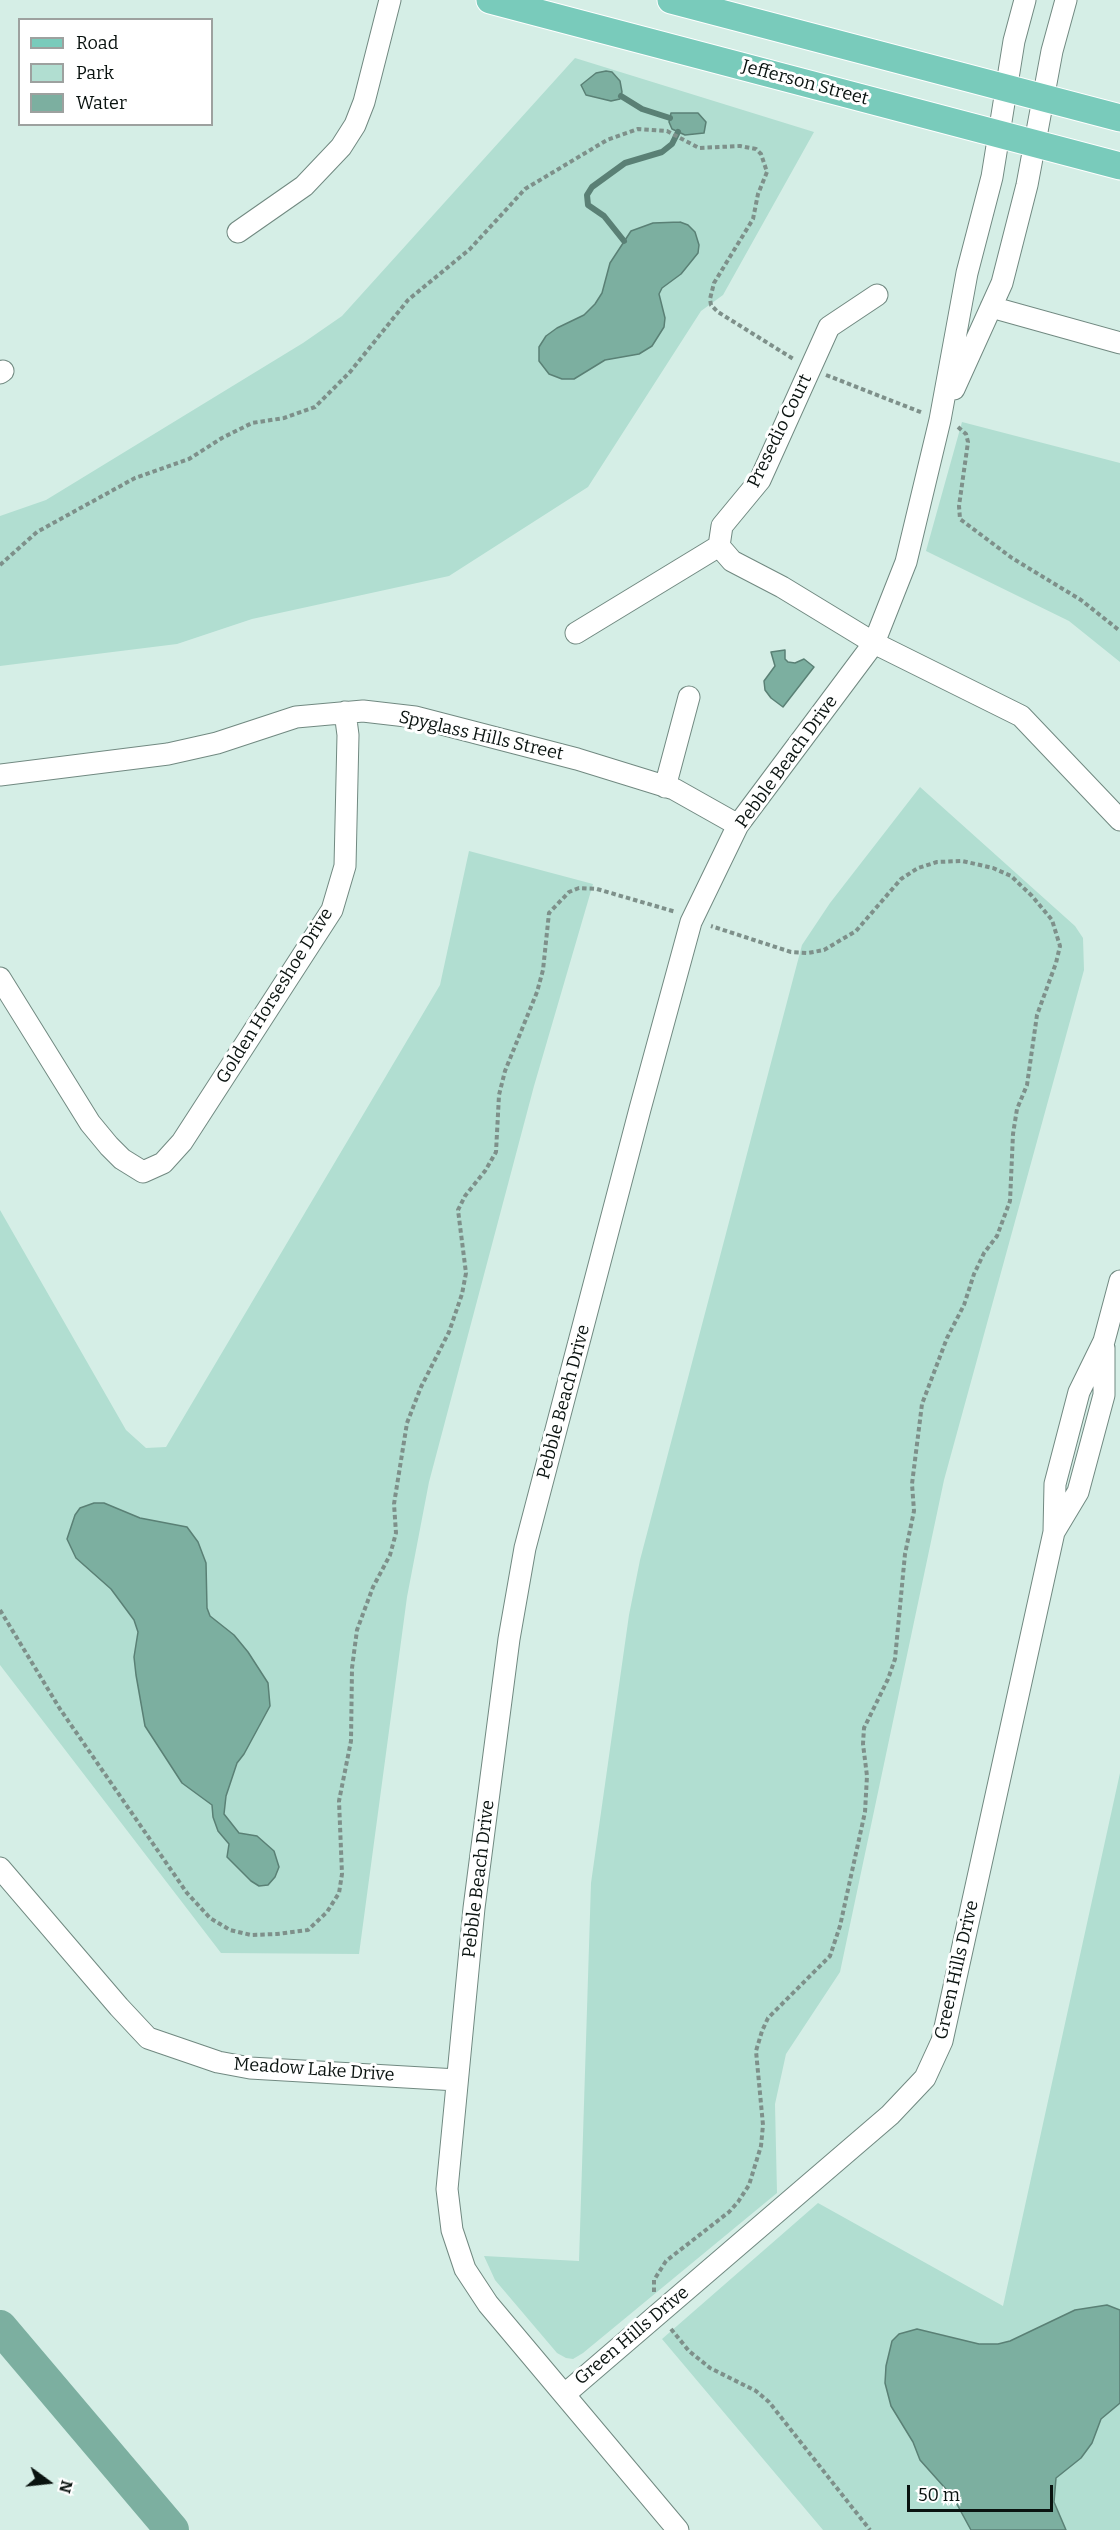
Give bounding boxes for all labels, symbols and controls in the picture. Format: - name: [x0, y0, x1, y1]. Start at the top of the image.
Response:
- legend: [18, 18, 213, 126]
- text: Road: [76, 32, 118, 54]
- street label: Jefferson Street: [739, 56, 871, 110]
- text: Park: [76, 62, 114, 84]
- text: Water: [76, 92, 127, 114]
- street label: Presedio Court: [743, 371, 817, 491]
- street label: Pebble Beach Drive: [732, 691, 842, 833]
- street label: Spyglass Hills Street: [397, 707, 565, 765]
- street label: Golden Horseshoe Drive: [212, 904, 338, 1088]
- street label: Pebble Beach Drive: [533, 1322, 595, 1482]
- street label: Pebble Beach Drive: [459, 1799, 499, 1959]
- street label: Green Hills Drive: [930, 1898, 984, 2042]
- street label: Meadow Lake Drive: [233, 2054, 395, 2086]
- street label: Green Hills Drive: [571, 2282, 693, 2390]
- north arrow: [18, 2452, 78, 2512]
- scale bar: [910, 2473, 1056, 2511]
- text: N: [55, 2478, 77, 2495]
- text: 50 m: [918, 2484, 960, 2506]

